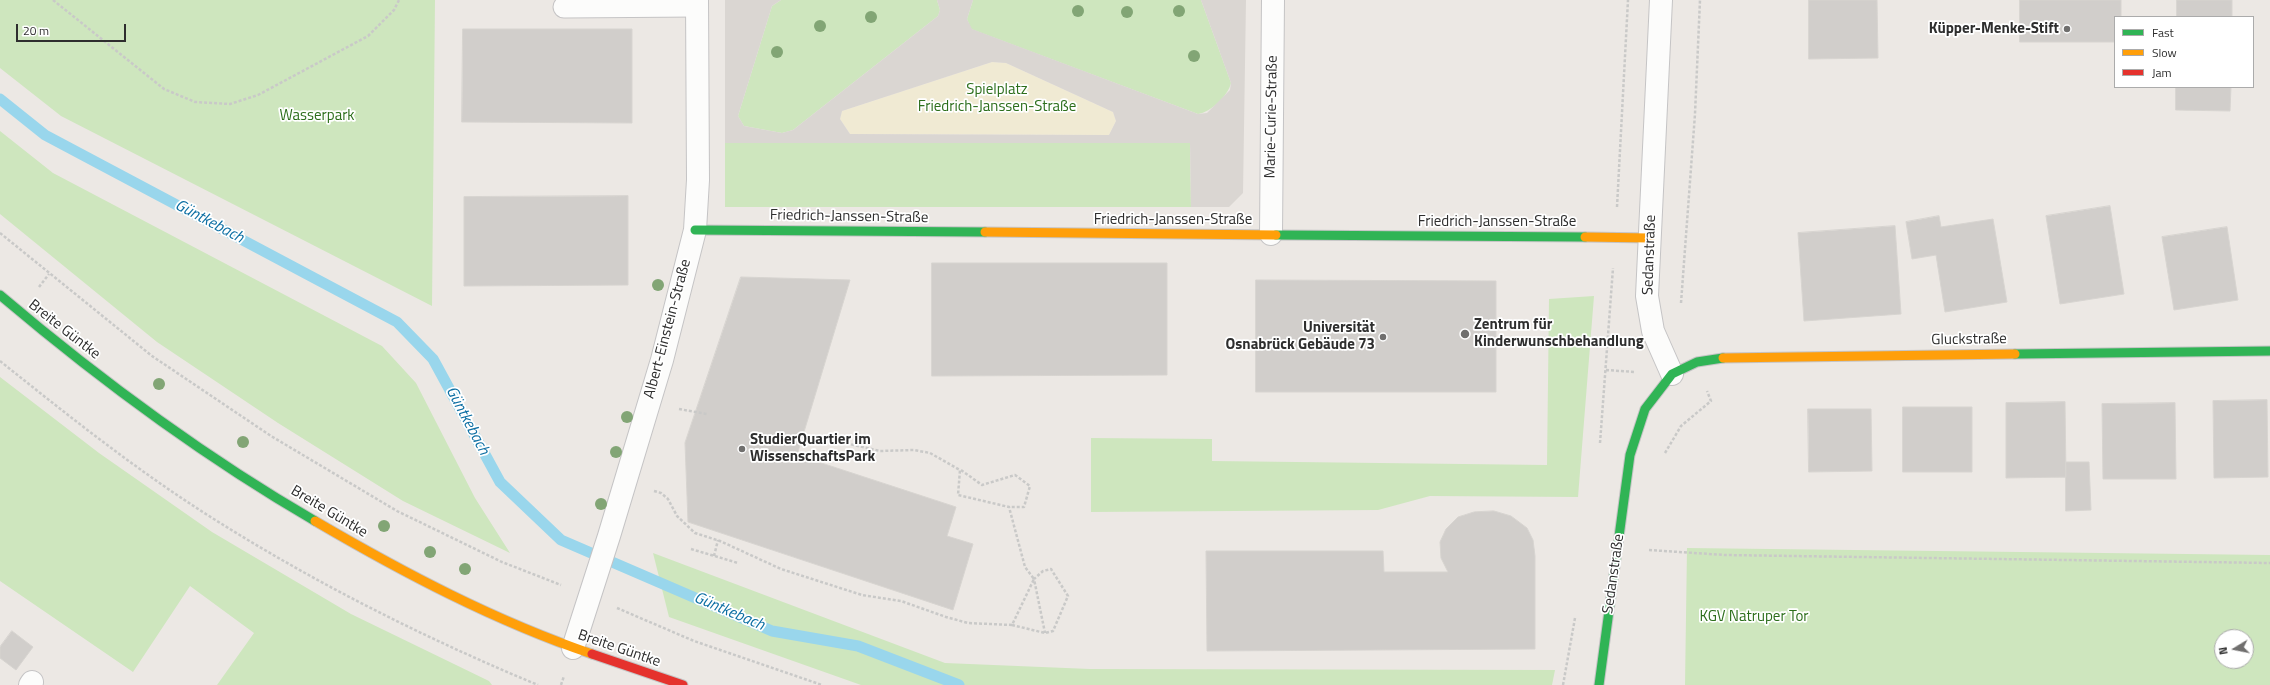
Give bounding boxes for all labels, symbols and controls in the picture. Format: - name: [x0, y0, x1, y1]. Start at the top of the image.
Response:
- scale bar: [18, 16, 128, 42]
- legend: [2114, 16, 2254, 88]
- place label: Küpper-Menke-Stift: [1929, 20, 2059, 38]
- text: 20 m: [23, 21, 49, 40]
- text: Fast: [2152, 23, 2174, 42]
- marker: Küpper-Menke-Stift: [2062, 24, 2072, 34]
- text: Slow: [2152, 43, 2177, 62]
- street label: Marie-Curie-Straße: [1262, 55, 1282, 179]
- text: Jam: [2152, 63, 2172, 82]
- park label: Spielplatz Friedrich-Janssen-Straße: [918, 81, 1076, 116]
- park label: Wasserpark: [279, 107, 355, 125]
- water label: Güntkebach: [171, 196, 247, 248]
- street label: Friedrich-Janssen-Straße: [770, 207, 928, 227]
- street label: Friedrich-Janssen-Straße: [1094, 211, 1252, 229]
- street label: Friedrich-Janssen-Straße: [1418, 213, 1576, 231]
- street label: Sedanstraße: [1640, 215, 1660, 295]
- street label: Albert-Einstein-Straße: [641, 257, 695, 401]
- street label: Breite Güntke: [24, 296, 104, 364]
- place label: Zentrum für Kinderwunschbehandlung: [1474, 316, 1644, 351]
- place label: Universität Osnabrück Gebäude 73: [1226, 319, 1375, 354]
- marker: Zentrum für Kinderwunschbehandlung: [1459, 328, 1471, 340]
- street label: Gluckstraße: [1931, 330, 2007, 350]
- marker: Universität Osnabrück Gebäude 73: [1378, 332, 1388, 342]
- water label: Güntkebach: [441, 383, 493, 459]
- place label: StudierQuartier im WissenschaftsPark: [750, 431, 875, 466]
- marker: StudierQuartier im WissenschaftsPark: [737, 444, 747, 454]
- street label: Breite Güntke: [287, 482, 371, 542]
- street label: Sedanstraße: [1599, 533, 1629, 615]
- water label: Güntkebach: [691, 589, 767, 635]
- park label: KGV Natruper Tor: [1699, 608, 1809, 626]
- street label: Breite Güntke: [575, 626, 663, 672]
- north arrow: [2214, 629, 2254, 669]
- text: N: [2215, 646, 2232, 656]

